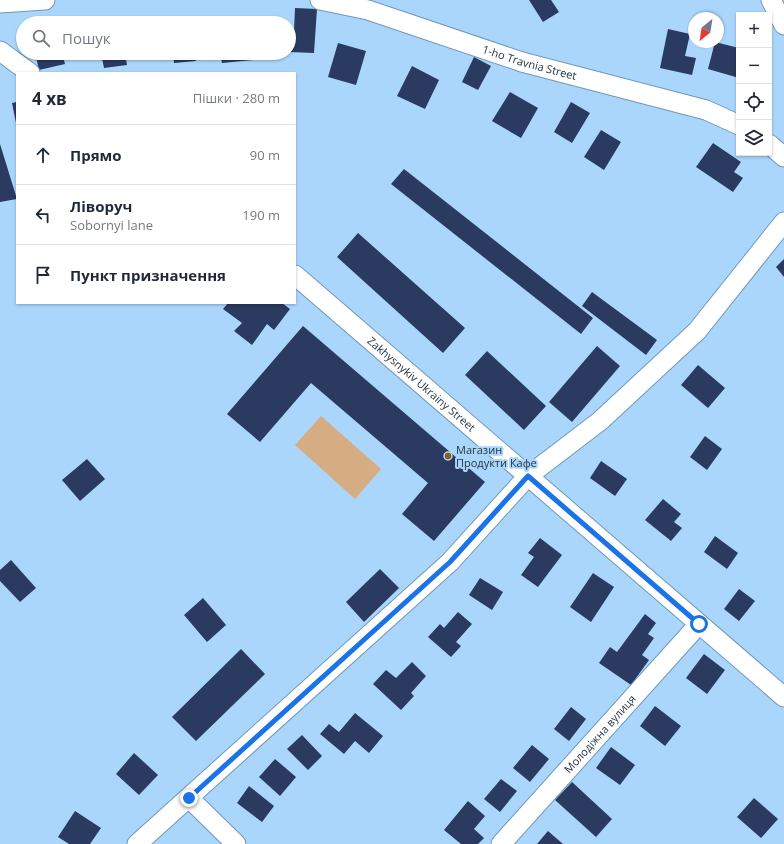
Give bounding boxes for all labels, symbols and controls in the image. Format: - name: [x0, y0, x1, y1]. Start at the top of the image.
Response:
- north arrow: [688, 12, 724, 48]
- map controls: [736, 12, 772, 156]
- button: +: [736, 12, 772, 48]
- search box: [16, 16, 296, 60]
- icon: search: [30, 27, 52, 49]
- text: Пошук: [62, 28, 111, 48]
- street label: 1-ho Travnia Street: [481, 41, 578, 83]
- button: −: [736, 48, 772, 84]
- button: locate: [736, 84, 772, 120]
- text: 4 хв: [32, 87, 67, 110]
- text: Пішки · 280 m: [193, 89, 280, 107]
- button: layers: [736, 120, 772, 156]
- icon: ahead: [32, 144, 54, 166]
- text: Прямо: [70, 145, 122, 165]
- text: 90 m: [250, 146, 280, 164]
- text: Ліворуч: [70, 196, 132, 216]
- icon: left: [32, 204, 54, 226]
- text: 190 m: [242, 206, 280, 224]
- text: Sobornyi lane: [70, 216, 153, 234]
- icon: arrive: [32, 264, 54, 286]
- text: Пункт призначення: [70, 265, 226, 285]
- street label: Zakhysnykiv Ukrainy Street: [365, 333, 479, 435]
- place label: Магазин Продукти Кафе: [456, 442, 537, 470]
- marker: Магазин Продукти Кафе: [443, 451, 453, 461]
- route start: [690, 615, 708, 633]
- street label: Молодіжна вулиця: [560, 691, 639, 776]
- route end: [180, 789, 198, 807]

